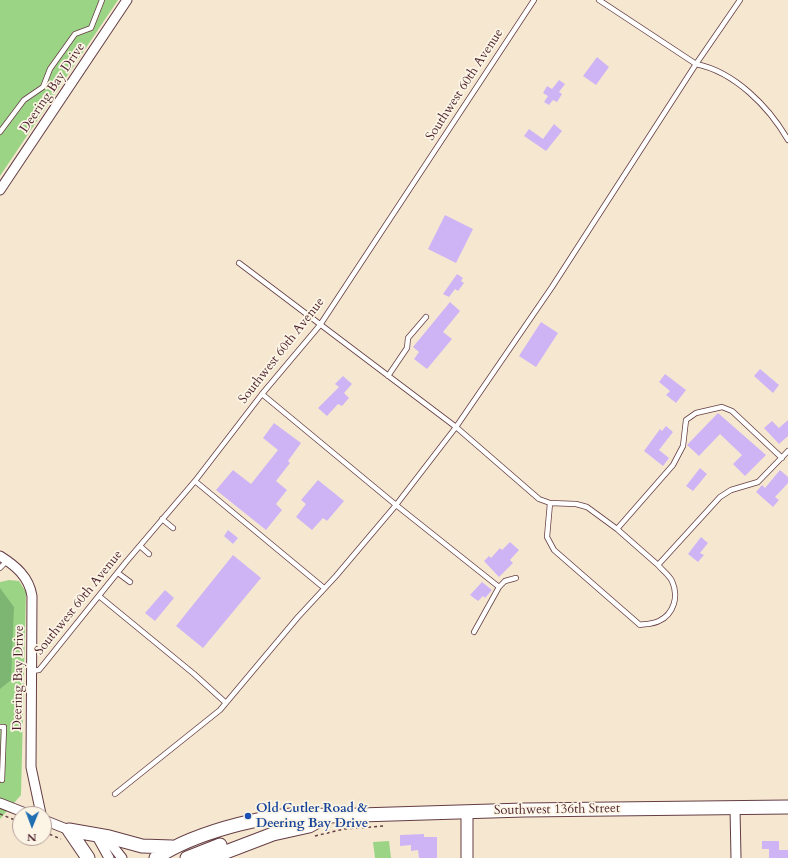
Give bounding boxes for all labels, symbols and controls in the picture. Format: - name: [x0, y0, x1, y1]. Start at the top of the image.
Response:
- street label: Southwest 60th Avenue: [423, 26, 507, 144]
- street label: Deering Bay Drive: [17, 40, 89, 136]
- street label: Southwest 60th Avenue: [236, 295, 328, 407]
- street label: Southwest 60th Avenue: [32, 547, 126, 659]
- street label: Deering Bay Drive: [10, 625, 28, 731]
- place label: Old Cutler Road & Deering Bay Drive: [256, 801, 368, 832]
- street label: Southwest 136th Street: [494, 801, 620, 819]
- north arrow: [12, 806, 52, 846]
- marker: Old Cutler Road & Deering Bay Drive: [243, 811, 253, 821]
- text: N: [27, 830, 37, 845]

